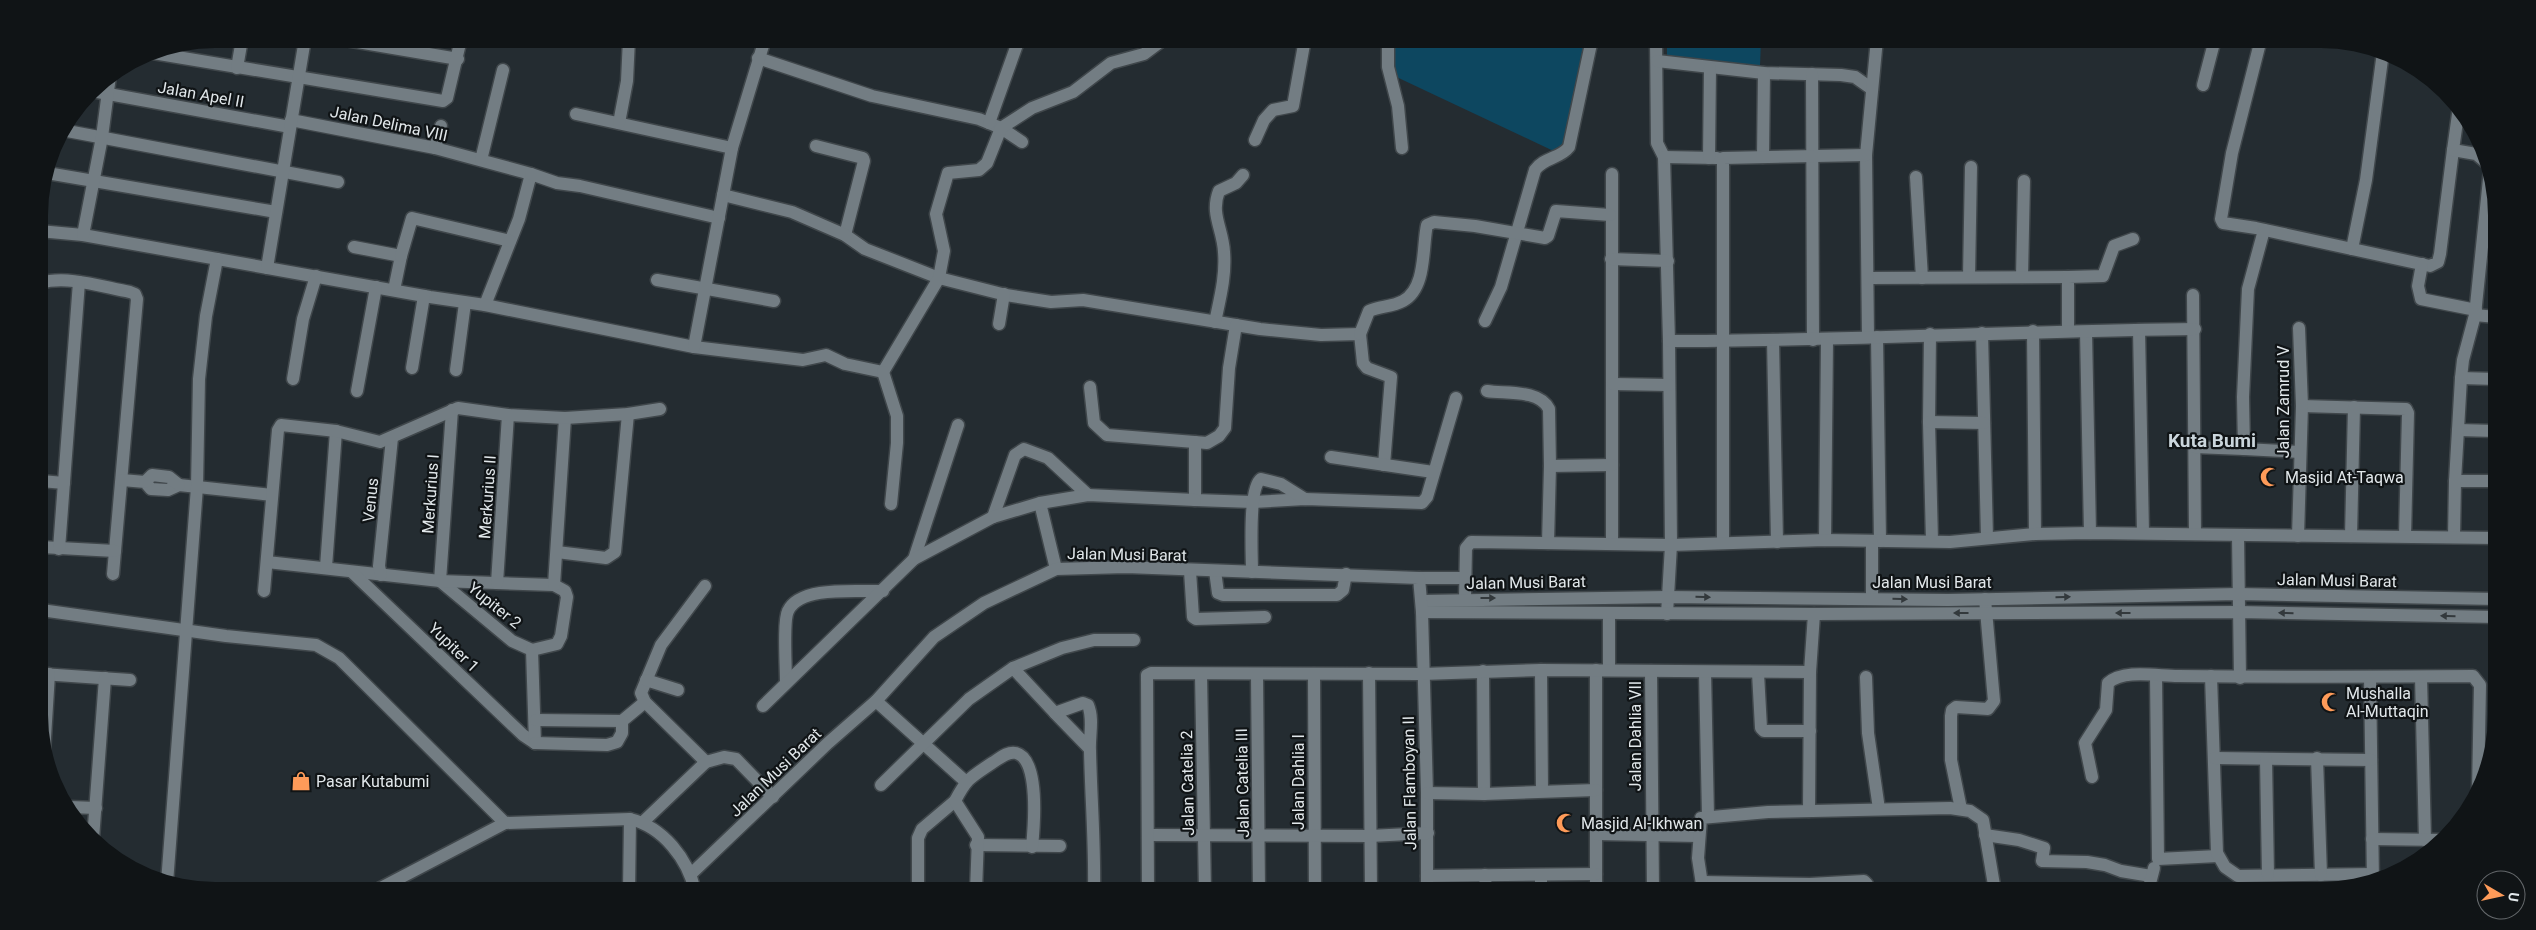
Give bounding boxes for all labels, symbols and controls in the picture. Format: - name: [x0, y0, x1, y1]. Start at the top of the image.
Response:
- street label: Jalan Apel II: [156, 78, 246, 111]
- street label: Jalan Delima VIII: [328, 102, 449, 145]
- street label: Jalan Zamrud V: [2274, 346, 2293, 458]
- district label: Kuta Bumi: [2168, 429, 2256, 452]
- street label: Merkurius I: [418, 454, 443, 534]
- street label: Merkurius II: [475, 455, 500, 540]
- mosque icon: Masjid At-Taqwa: [2259, 466, 2281, 488]
- place label: Masjid At-Taqwa: [2285, 468, 2404, 487]
- street label: Venus: [359, 477, 382, 523]
- street label: Jalan Musi Barat: [1067, 544, 1187, 565]
- street label: Jalan Musi Barat: [2277, 570, 2397, 591]
- street label: Jalan Musi Barat: [1466, 572, 1586, 593]
- street label: Jalan Musi Barat: [1872, 573, 1992, 592]
- street label: Yupiter 2: [464, 578, 525, 633]
- one-way arrow: [1695, 593, 1711, 601]
- one-way arrow: [2055, 593, 2071, 601]
- one-way arrow: [1480, 594, 1496, 602]
- one-way arrow: [1892, 595, 1908, 603]
- one-way arrow: [1953, 609, 1969, 617]
- one-way arrow: [2115, 609, 2131, 617]
- one-way arrow: [2277, 609, 2293, 617]
- one-way arrow: [2440, 612, 2456, 620]
- street label: Yupiter 1: [424, 619, 483, 676]
- street label: Jalan Dahlia VII: [1626, 681, 1645, 791]
- place label: Mushalla Al-Muttaqin: [2346, 684, 2429, 721]
- mosque icon: Mushalla Al-Muttaqin: [2320, 691, 2342, 713]
- street label: Jalan Flamboyan II: [1399, 716, 1420, 850]
- street label: Jalan Musi Barat: [726, 724, 825, 821]
- street label: Jalan Catelia III: [1232, 728, 1253, 838]
- street label: Jalan Catelia 2: [1177, 730, 1198, 836]
- street label: Jalan Dahlia I: [1289, 734, 1308, 830]
- shop icon: Pasar Kutabumi: [290, 770, 312, 792]
- place label: Pasar Kutabumi: [316, 772, 429, 791]
- mosque icon: Masjid Al-Ikhwan: [1555, 812, 1577, 834]
- place label: Masjid Al-Ikhwan: [1581, 814, 1702, 833]
- north arrow: [2476, 870, 2526, 920]
- text: U: [2505, 891, 2522, 903]

